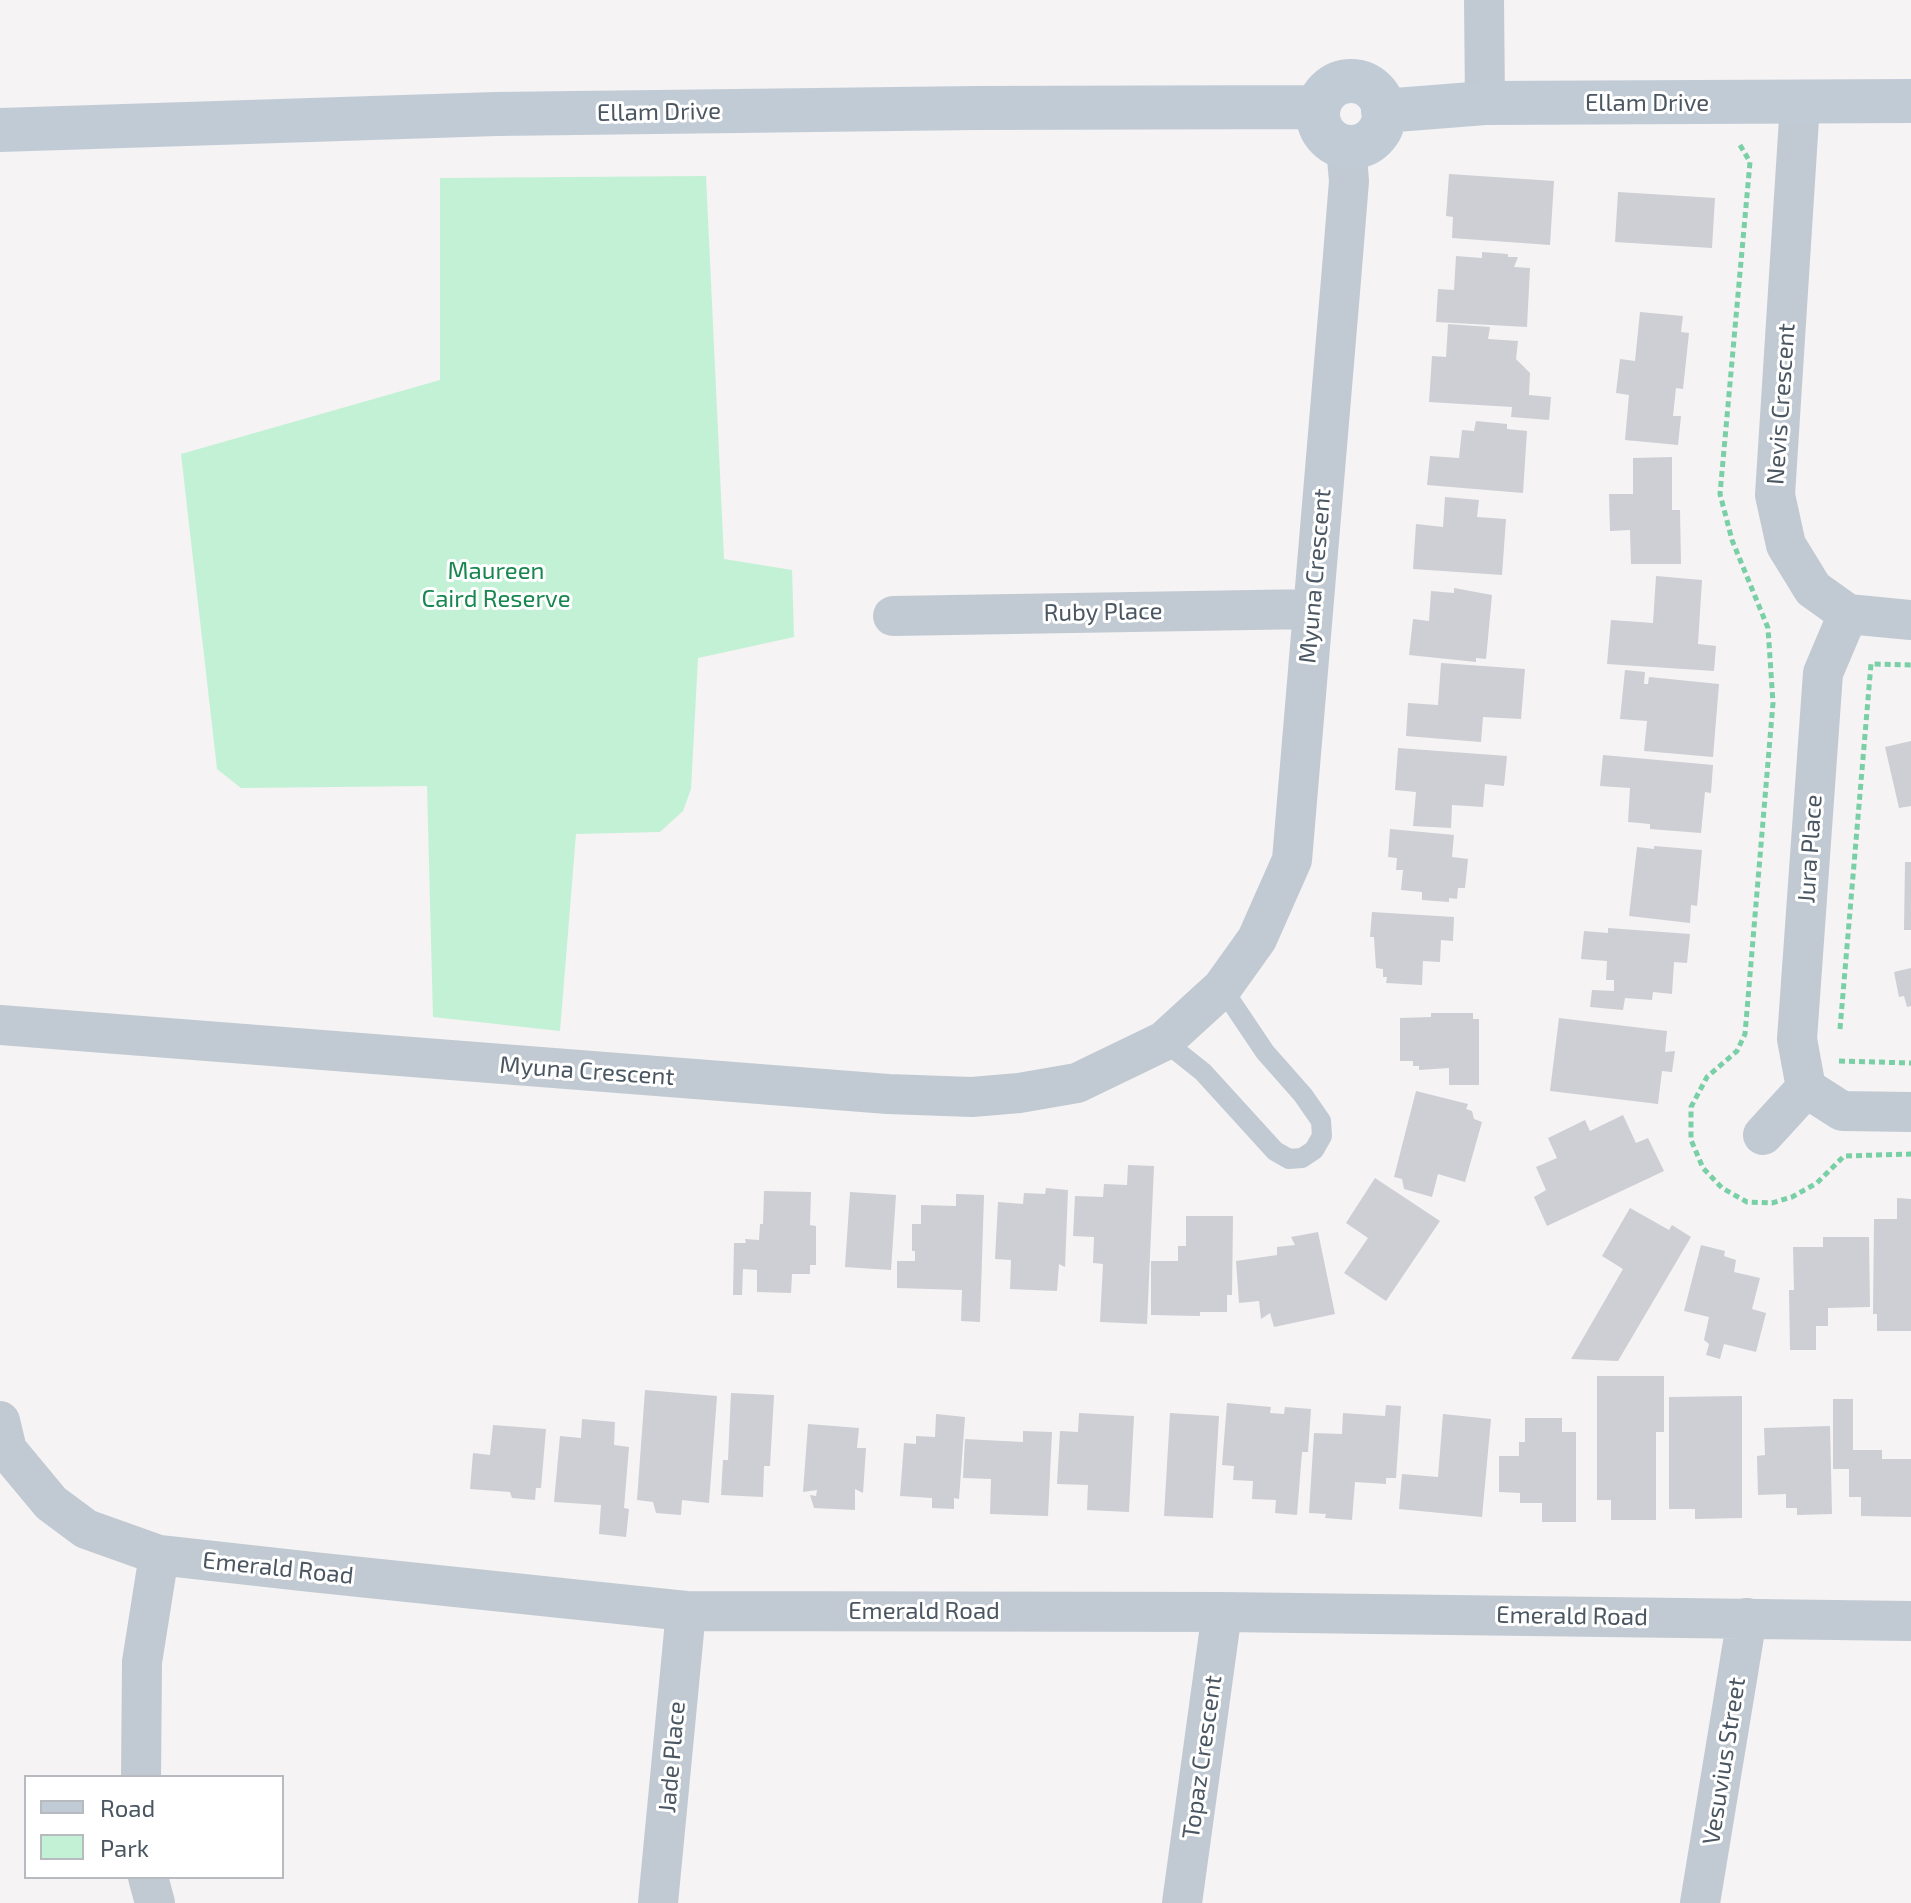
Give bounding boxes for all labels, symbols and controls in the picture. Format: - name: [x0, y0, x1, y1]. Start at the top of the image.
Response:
- street label: Ellam Drive: [1585, 89, 1709, 117]
- street label: Ellam Drive: [597, 97, 721, 127]
- street label: Nevis Crescent: [1761, 322, 1801, 486]
- street label: Myuna Crescent: [1293, 487, 1337, 665]
- park label: Maureen Caird Reserve: [421, 557, 571, 613]
- street label: Ruby Place: [1043, 597, 1163, 627]
- street label: Jura Place: [1792, 794, 1828, 904]
- street label: Myuna Crescent: [498, 1051, 676, 1091]
- street label: Emerald Road: [201, 1546, 355, 1590]
- street label: Emerald Road: [848, 1597, 1000, 1625]
- street label: Emerald Road: [1496, 1600, 1648, 1632]
- street label: Topaz Crescent: [1176, 1673, 1228, 1841]
- street label: Vesuvius Street: [1697, 1675, 1751, 1847]
- street label: Jade Place: [653, 1700, 691, 1814]
- legend: [24, 1775, 284, 1879]
- text: Road: [100, 1793, 155, 1822]
- text: Park: [100, 1833, 149, 1862]

